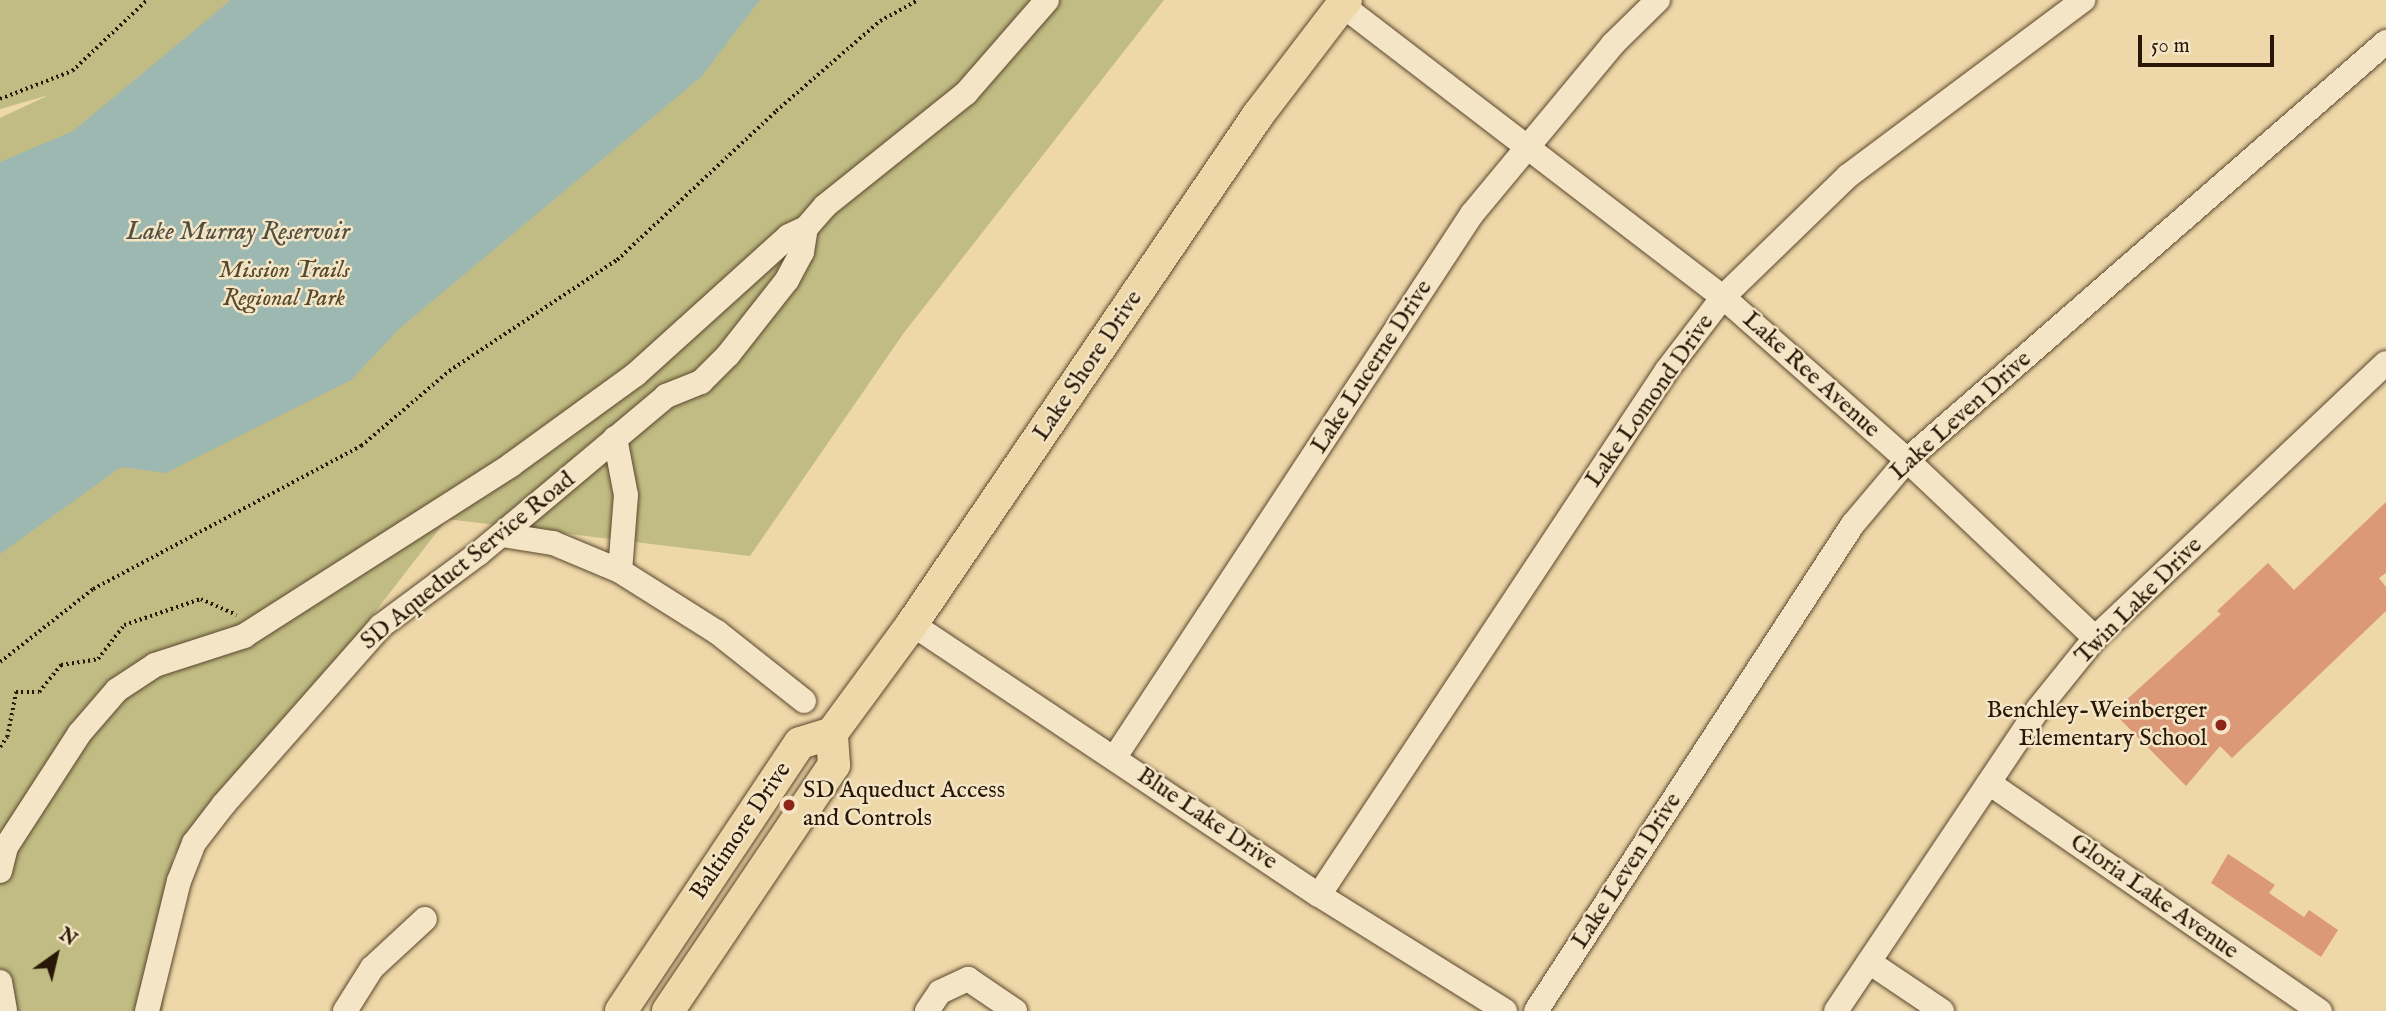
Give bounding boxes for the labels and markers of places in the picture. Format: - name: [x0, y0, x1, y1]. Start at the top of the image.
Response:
- place label: Benchley-Weinberger Elementary School: [1986, 697, 2207, 753]
- marker: Benchley-Weinberger Elementary School: [2213, 717, 2229, 733]
- place label: SD Aqueduct Access and Controls: [803, 777, 1005, 833]
- marker: SD Aqueduct Access and Controls: [781, 797, 797, 813]

